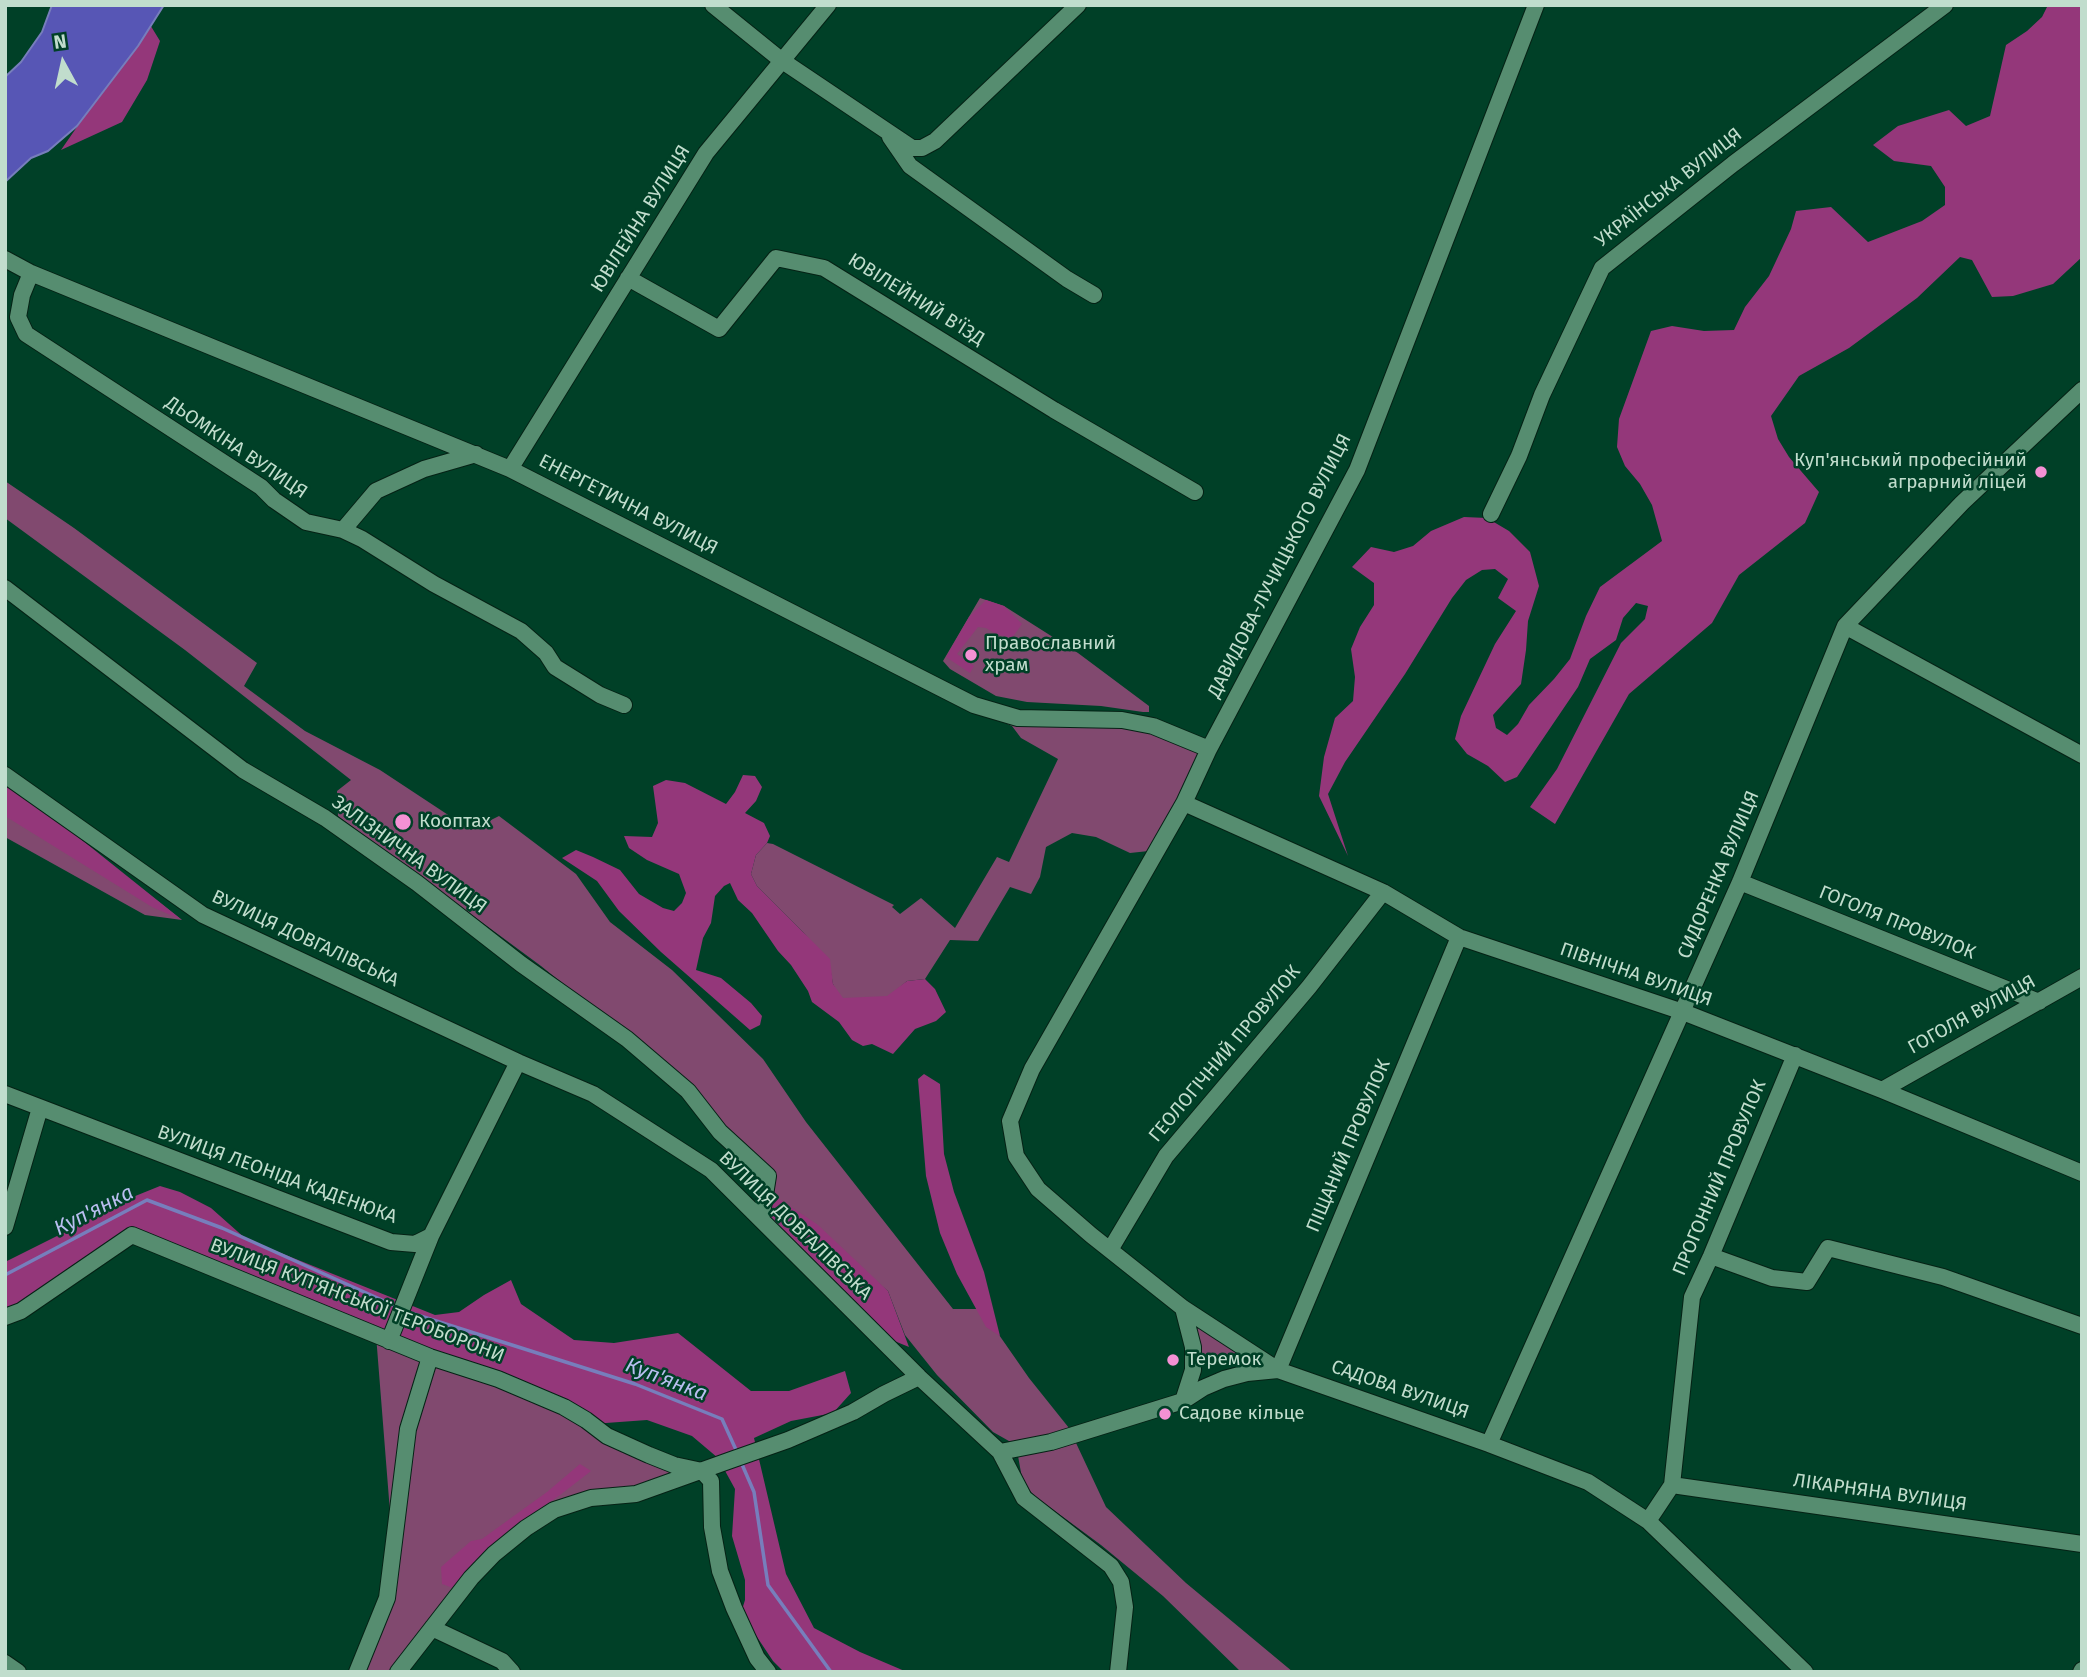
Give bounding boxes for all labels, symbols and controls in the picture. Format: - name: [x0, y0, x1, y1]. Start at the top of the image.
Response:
- north arrow: [28, 28, 98, 98]
- text: N: [52, 29, 68, 54]
- street label: УКРАЇНСЬКА ВУЛИЦЯ: [1591, 124, 1747, 252]
- street label: ЮВІЛЕЙНА ВУЛИЦЯ: [586, 141, 696, 297]
- street label: ЮВІЛЕЙНИЙ В'ЇЗД: [844, 249, 988, 351]
- street label: ДЬОМКІНА ВУЛИЦЯ: [161, 392, 311, 504]
- street label: ДАВИДОВА-ЛУЧИЦЬКОГО ВУЛИЦЯ: [1203, 430, 1357, 702]
- street label: ЕНЕРГЕТИЧНА ВУЛИЦЯ: [535, 450, 721, 560]
- place label: Куп'янський професійний аграрний ліцей: [1794, 450, 2027, 494]
- marker: Куп'янський професійний аграрний ліцей: [2033, 464, 2049, 480]
- place label: Православний храм: [985, 633, 1116, 677]
- marker: Православний храм: [963, 647, 979, 663]
- street label: СИДОРЕНКА ВУЛИЦЯ: [1673, 788, 1765, 962]
- street label: ЗАЛІЗНИЧНА ВУЛИЦЯ: [327, 791, 491, 919]
- place label: Кооптах: [419, 811, 491, 833]
- marker: Кооптах: [393, 812, 413, 832]
- street label: ГОГОЛЯ ПРОВУЛОК: [1815, 881, 1979, 965]
- street label: ВУЛИЦЯ ДОВГАЛІВСЬКА: [208, 886, 402, 992]
- street label: ПІВНІЧНА ВУЛИЦЯ: [1557, 938, 1715, 1012]
- street label: ГЕОЛОГІЧНИЙ ПРОВУЛОК: [1144, 961, 1306, 1147]
- street label: ГОГОЛЯ ВУЛИЦЯ: [1904, 970, 2040, 1060]
- street label: ПІЩАНИЙ ПРОВУЛОК: [1302, 1056, 1396, 1236]
- street label: ПРОГОННИЙ ПРОВУЛОК: [1668, 1077, 1772, 1279]
- street label: ВУЛИЦЯ ЛЕОНІДА КАДЕНЮКА: [154, 1121, 400, 1229]
- street label: ВУЛИЦЯ ДОВГАЛІВСЬКА: [714, 1147, 876, 1305]
- water label: Куп'янка: [50, 1180, 138, 1242]
- street label: ВУЛИЦЯ КУП'ЯНСЬКОЇ ТЕРОБОРОНИ: [207, 1234, 507, 1368]
- place label: Теремок: [1187, 1349, 1261, 1371]
- marker: Теремок: [1165, 1352, 1181, 1368]
- water label: Куп'янка: [622, 1353, 710, 1407]
- street label: САДОВА ВУЛИЦЯ: [1328, 1356, 1472, 1424]
- place label: Садове кільце: [1179, 1403, 1305, 1425]
- marker: Садове кільце: [1157, 1406, 1173, 1422]
- street label: ЛІКАРНЯНА ВУЛИЦЯ: [1792, 1470, 1968, 1516]

